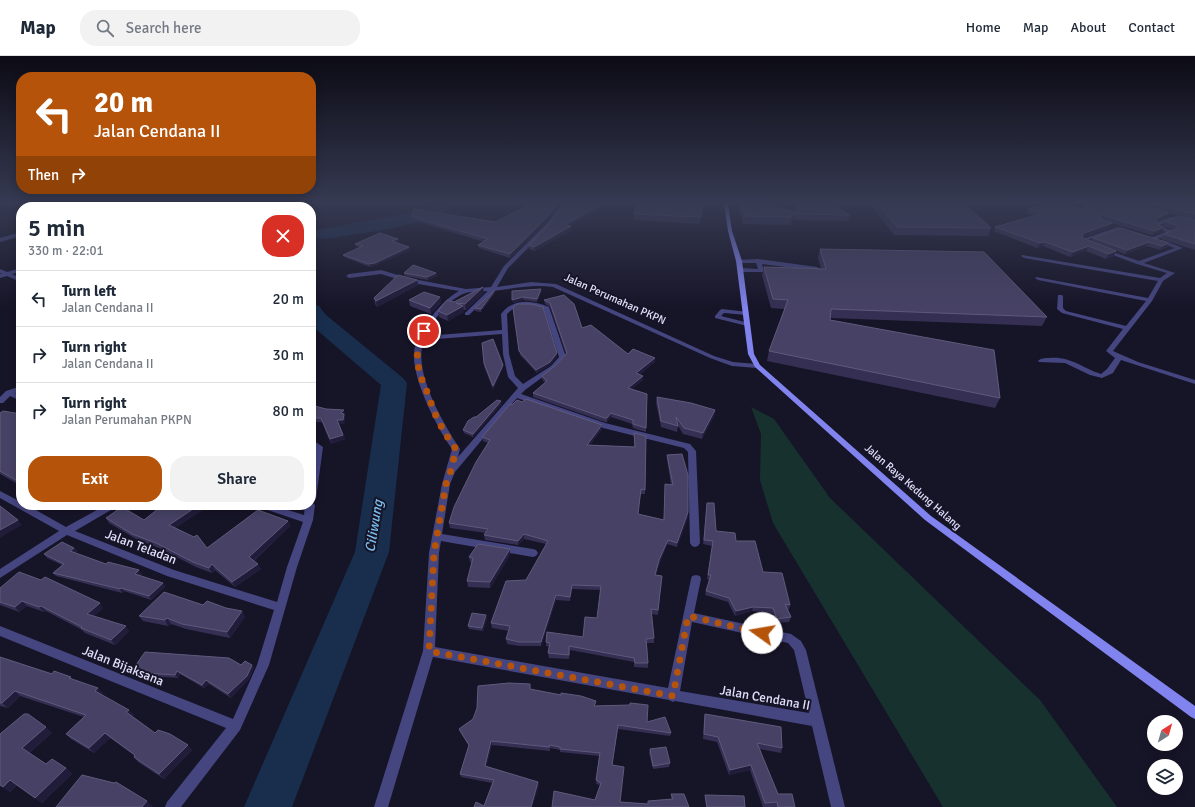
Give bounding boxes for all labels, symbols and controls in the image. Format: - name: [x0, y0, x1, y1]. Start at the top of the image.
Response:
- search box: [80, 10, 360, 46]
- text: Map: [20, 16, 56, 40]
- icon: search: [94, 17, 116, 39]
- text: Search here: [126, 19, 201, 37]
- text: Home: [966, 19, 1001, 36]
- text: Map: [1023, 19, 1048, 36]
- text: About: [1070, 19, 1106, 36]
- text: Contact: [1128, 19, 1175, 36]
- text: 20 m: [94, 86, 153, 120]
- icon: left: [28, 88, 80, 140]
- text: Jalan Cendana II: [94, 120, 221, 142]
- icon: right: [67, 164, 89, 186]
- text: Then: [28, 166, 59, 184]
- text: 5 min: [28, 213, 85, 243]
- button: close: [262, 215, 304, 257]
- text: 330 m · 22:01: [28, 243, 104, 259]
- street label: Jalan Perumahan PKPN: [562, 271, 668, 327]
- text: Turn left: [62, 282, 116, 300]
- icon: left: [28, 288, 50, 310]
- text: 20 m: [273, 290, 304, 308]
- text: Jalan Cendana II: [62, 300, 153, 316]
- pin: [407, 314, 441, 348]
- icon: arrive: [413, 320, 435, 342]
- text: Turn right: [62, 338, 127, 356]
- icon: right: [28, 344, 50, 366]
- text: 30 m: [273, 346, 304, 364]
- text: Jalan Cendana II: [62, 356, 153, 372]
- text: Turn right: [62, 394, 127, 412]
- icon: right: [28, 400, 50, 422]
- text: 80 m: [273, 402, 304, 420]
- text: Jalan Perumahan PKPN: [62, 412, 192, 428]
- street label: Jalan Raya Kedung Halang: [862, 441, 964, 533]
- button: Exit: [28, 456, 162, 502]
- button: Share: [170, 456, 304, 502]
- water label: Ciliwung: [361, 497, 387, 553]
- street label: Jalan Teladan: [103, 526, 179, 568]
- position arrow: [741, 612, 783, 654]
- street label: Jalan Bijaksana: [80, 642, 166, 690]
- street label: Jalan Cendana II: [719, 682, 811, 714]
- north arrow: [1147, 715, 1183, 751]
- map controls: [1147, 715, 1183, 795]
- button: layers: [1147, 759, 1183, 795]

